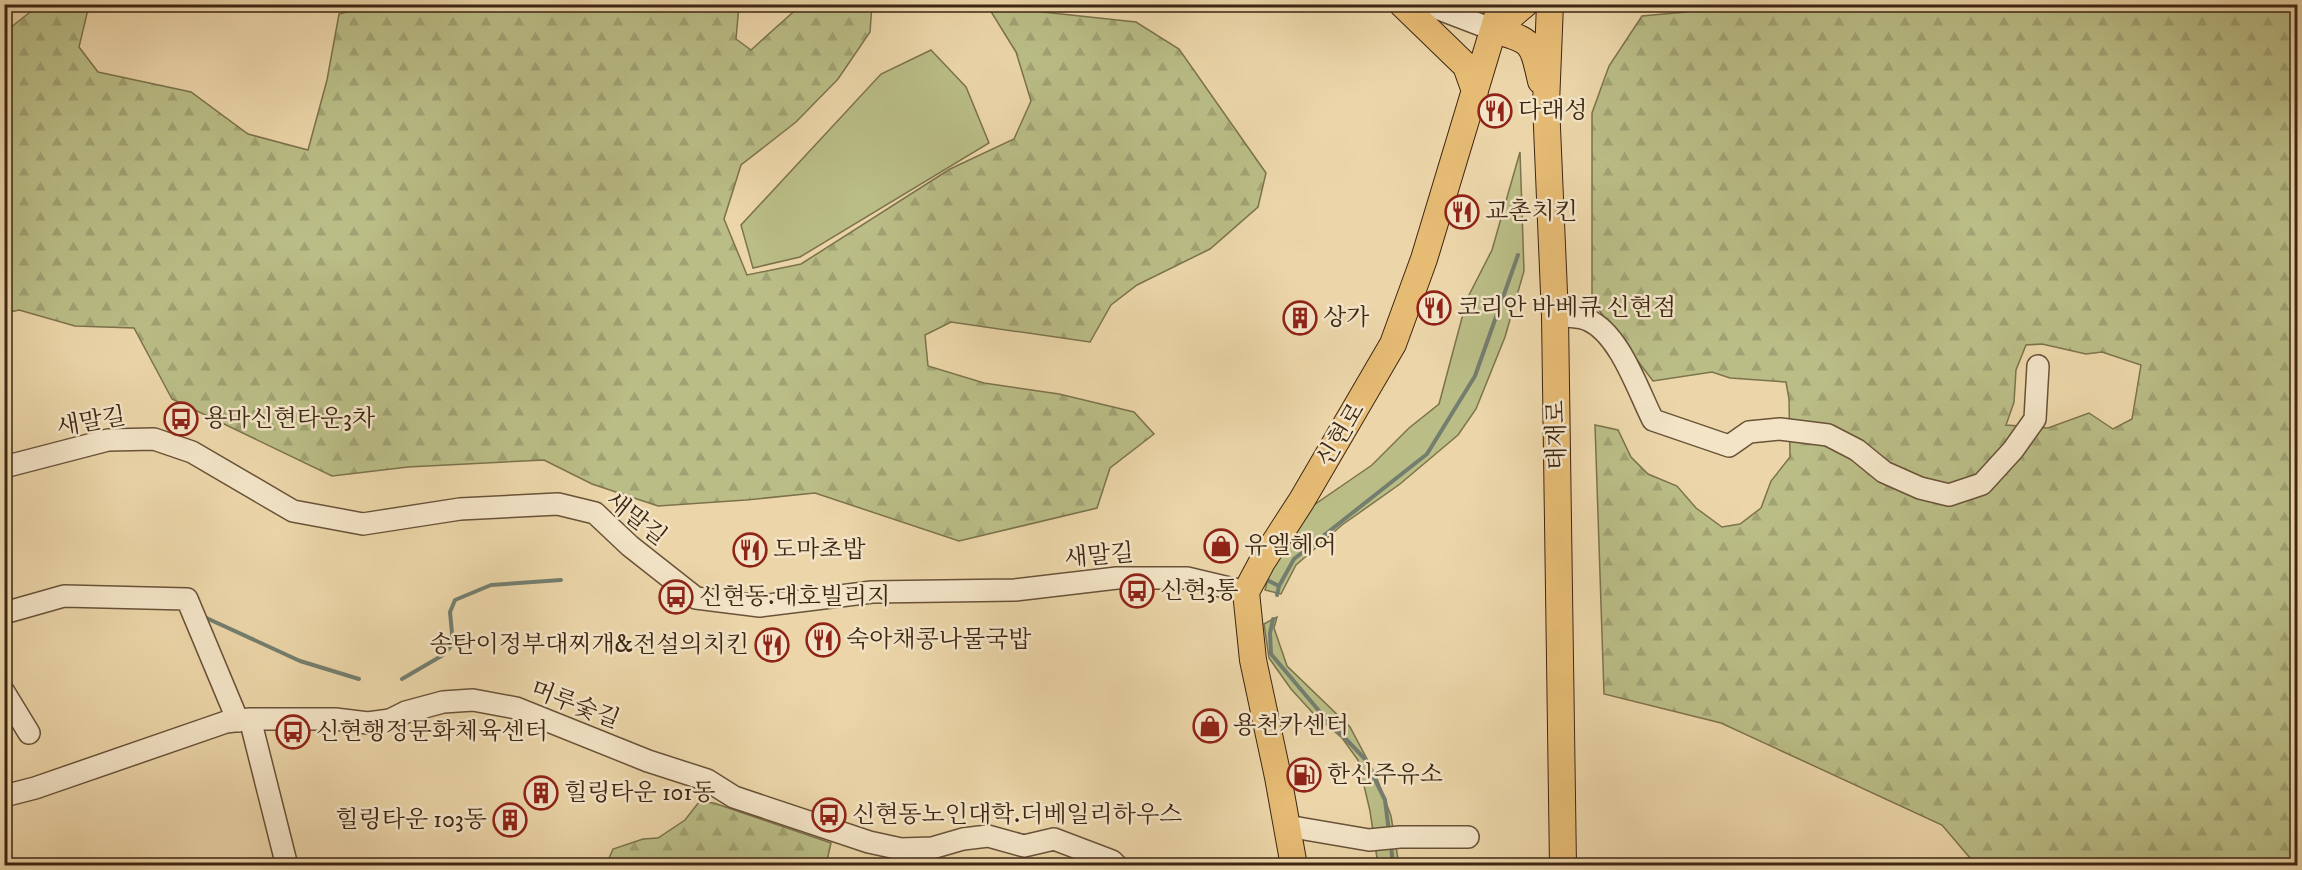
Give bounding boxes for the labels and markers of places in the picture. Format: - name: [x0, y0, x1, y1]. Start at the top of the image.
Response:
- restaurant icon: 다래성: [1477, 93, 1513, 129]
- place label: 다래성: [1518, 96, 1588, 126]
- restaurant icon: 교촌치킨: [1444, 194, 1480, 230]
- place label: 교촌치킨: [1485, 197, 1578, 227]
- restaurant icon: 코리안 바베큐 신현점: [1416, 290, 1452, 326]
- place label: 코리안 바베큐 신현점: [1457, 293, 1676, 323]
- building icon: 상가: [1282, 300, 1318, 336]
- place label: 상가: [1323, 303, 1369, 333]
- bus stop icon: 용마신현타운3차: [163, 401, 199, 437]
- place label: 용마신현타운3차: [204, 404, 375, 434]
- shop icon: 유엘헤어: [1203, 528, 1239, 564]
- place label: 유엘헤어: [1244, 531, 1337, 561]
- restaurant icon: 도마초밥: [732, 532, 768, 568]
- place label: 도마초밥: [773, 535, 866, 565]
- bus stop icon: 신현3통: [1119, 573, 1155, 609]
- place label: 신현3통: [1160, 576, 1239, 606]
- bus stop icon: 신현동.대호빌리지: [658, 579, 694, 615]
- place label: 신현동.대호빌리지: [699, 582, 890, 612]
- restaurant icon: 숙아채콩나물국밥: [805, 622, 841, 658]
- place label: 숙아채콩나물국밥: [846, 625, 1031, 655]
- restaurant icon: 송탄이정부대찌개&전설의치킨: [754, 627, 790, 663]
- place label: 송탄이정부대찌개&전설의치킨: [429, 630, 749, 660]
- shop icon: 용천카센터: [1192, 708, 1228, 744]
- place label: 용천카센터: [1233, 711, 1349, 741]
- bus stop icon: 신현행정문화체육센터: [275, 714, 311, 750]
- place label: 신현행정문화체육센터: [316, 717, 548, 747]
- fuel station icon: 한신주유소: [1286, 757, 1322, 793]
- place label: 한신주유소: [1327, 760, 1443, 790]
- building icon: 힐링타운 101동: [523, 775, 559, 811]
- place label: 힐링타운 101동: [564, 778, 715, 808]
- bus stop icon: 신현동노인대학.더베일리하우스: [811, 797, 847, 833]
- place label: 신현동노인대학.더베일리하우스: [852, 800, 1182, 830]
- building icon: 힐링타운 103동: [492, 802, 528, 838]
- place label: 힐링타운 103동: [335, 805, 487, 835]

